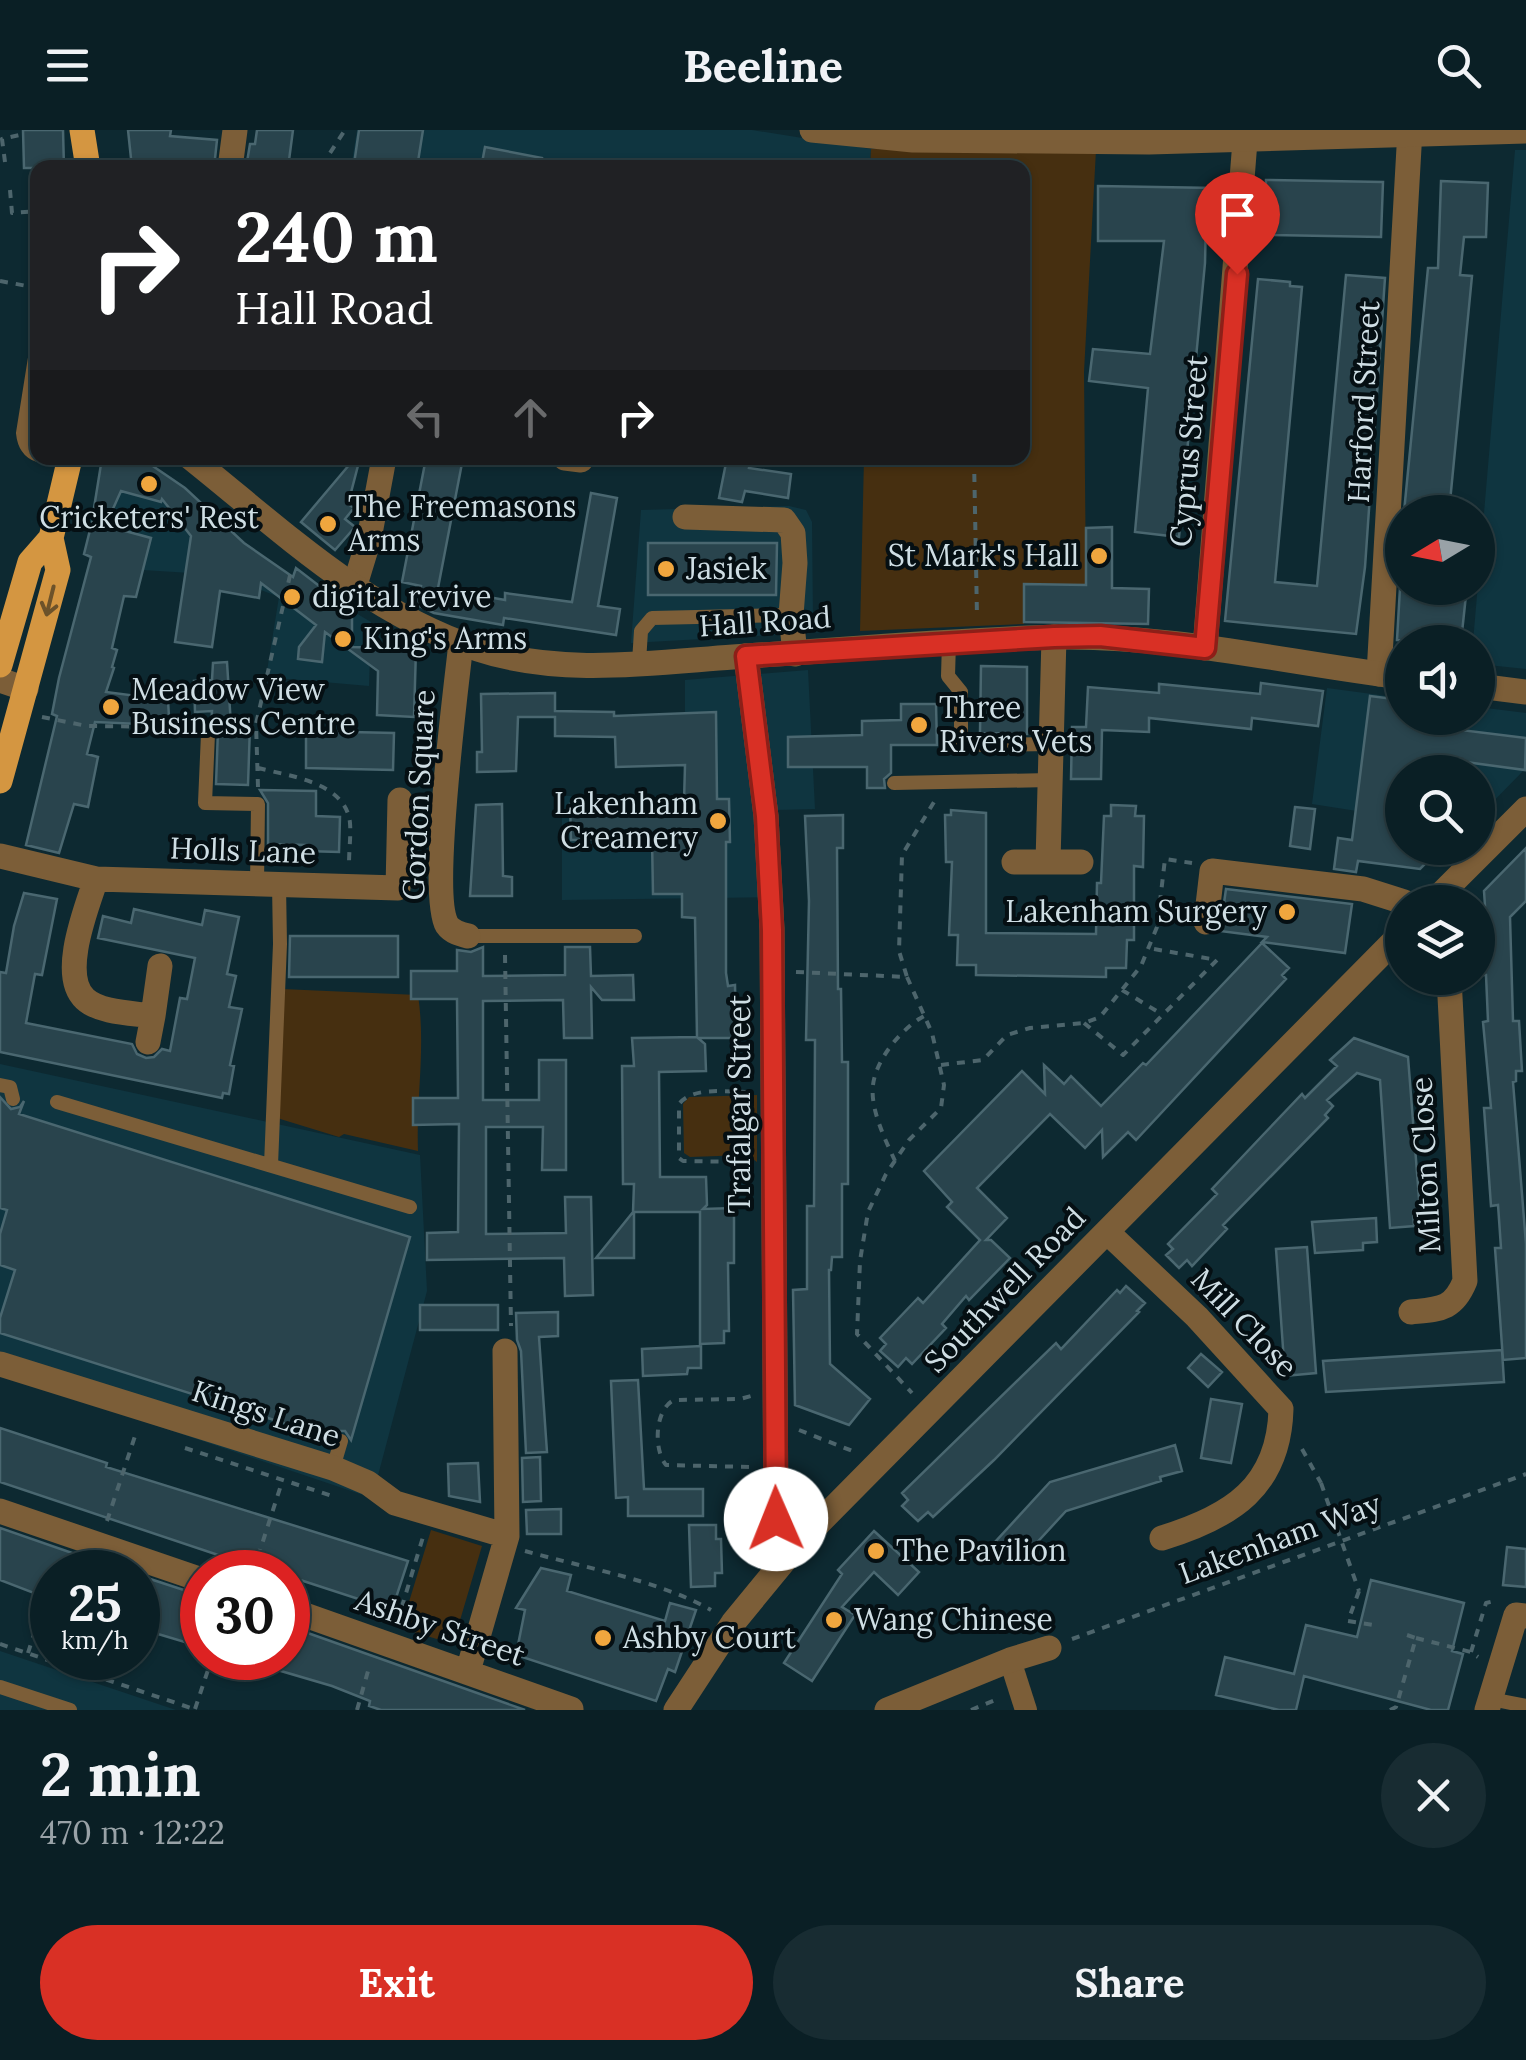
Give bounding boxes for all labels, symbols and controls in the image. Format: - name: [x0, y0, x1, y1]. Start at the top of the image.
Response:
- text: Beeline: [683, 37, 843, 94]
- icon: menu: [40, 38, 95, 93]
- icon: search: [1431, 38, 1486, 93]
- pin: [1195, 172, 1280, 275]
- icon: arrive: [1210, 187, 1265, 242]
- text: 240 m: [235, 192, 438, 281]
- icon: right: [70, 200, 200, 330]
- text: Hall Road: [235, 279, 434, 336]
- street label: Harford Street: [1339, 299, 1387, 504]
- street label: Cyprus Street: [1161, 353, 1216, 549]
- icon: left: [398, 390, 453, 445]
- icon: ahead: [503, 390, 558, 445]
- icon: right: [608, 390, 663, 445]
- marker: Cricketers' Rest: [138, 473, 160, 495]
- place label: The Freemasons Arms: [347, 487, 576, 559]
- north arrow: [1385, 495, 1495, 605]
- map controls: [1385, 495, 1495, 995]
- place label: Cricketers' Rest: [39, 498, 259, 536]
- marker: The Freemasons Arms: [317, 513, 339, 535]
- place label: St Mark's Hall: [888, 536, 1079, 574]
- marker: St Mark's Hall: [1088, 545, 1110, 567]
- place label: Jasiek: [685, 549, 767, 587]
- marker: Jasiek: [655, 558, 677, 580]
- place label: digital revive: [312, 577, 491, 616]
- one-way arrow: [40, 585, 59, 616]
- marker: digital revive: [281, 586, 303, 608]
- street label: Hall Road: [698, 597, 832, 645]
- place label: King's Arms: [363, 619, 527, 658]
- button: sound: [1385, 625, 1495, 735]
- marker: King's Arms: [332, 628, 354, 650]
- place label: Meadow View Business Centre: [131, 670, 356, 742]
- street label: Gordon Square: [393, 688, 443, 902]
- place label: Three Rivers Vets: [939, 688, 1092, 760]
- marker: Meadow View Business Centre: [100, 696, 122, 718]
- marker: Three Rivers Vets: [908, 714, 930, 736]
- button: search: [1385, 755, 1495, 865]
- place label: Lakenham Creamery: [554, 784, 698, 857]
- marker: Lakenham Creamery: [707, 810, 729, 832]
- street label: Holls Lane: [169, 828, 317, 872]
- button: layers: [1385, 885, 1495, 995]
- place label: Lakenham Surgery: [1005, 892, 1267, 931]
- marker: Lakenham Surgery: [1276, 901, 1298, 923]
- street label: Trafalgar Street: [720, 994, 759, 1213]
- street label: Milton Close: [1401, 1076, 1449, 1254]
- street label: Southwell Road: [916, 1199, 1093, 1380]
- street label: Mill Close: [1183, 1260, 1306, 1385]
- street label: Kings Lane: [187, 1371, 345, 1456]
- position arrow: [724, 1467, 828, 1571]
- street label: Lakenham Way: [1174, 1484, 1386, 1593]
- place label: The Pavilion: [896, 1531, 1066, 1569]
- marker: The Pavilion: [865, 1540, 887, 1562]
- speed limit sign: 30: [180, 1550, 310, 1680]
- text: 25: [68, 1571, 122, 1635]
- street label: Ashby Street: [349, 1580, 530, 1675]
- place label: Wang Chinese: [854, 1600, 1053, 1639]
- marker: Wang Chinese: [823, 1609, 845, 1631]
- place label: Ashby Court: [622, 1618, 796, 1657]
- text: km/h: [61, 1624, 129, 1656]
- marker: Ashby Court: [592, 1627, 614, 1649]
- text: 2 min: [40, 1736, 201, 1812]
- button: close: [1381, 1743, 1486, 1848]
- text: 470 m · 12:22: [40, 1812, 225, 1853]
- button: Exit: [40, 1925, 753, 2040]
- button: Share: [773, 1925, 1486, 2040]

